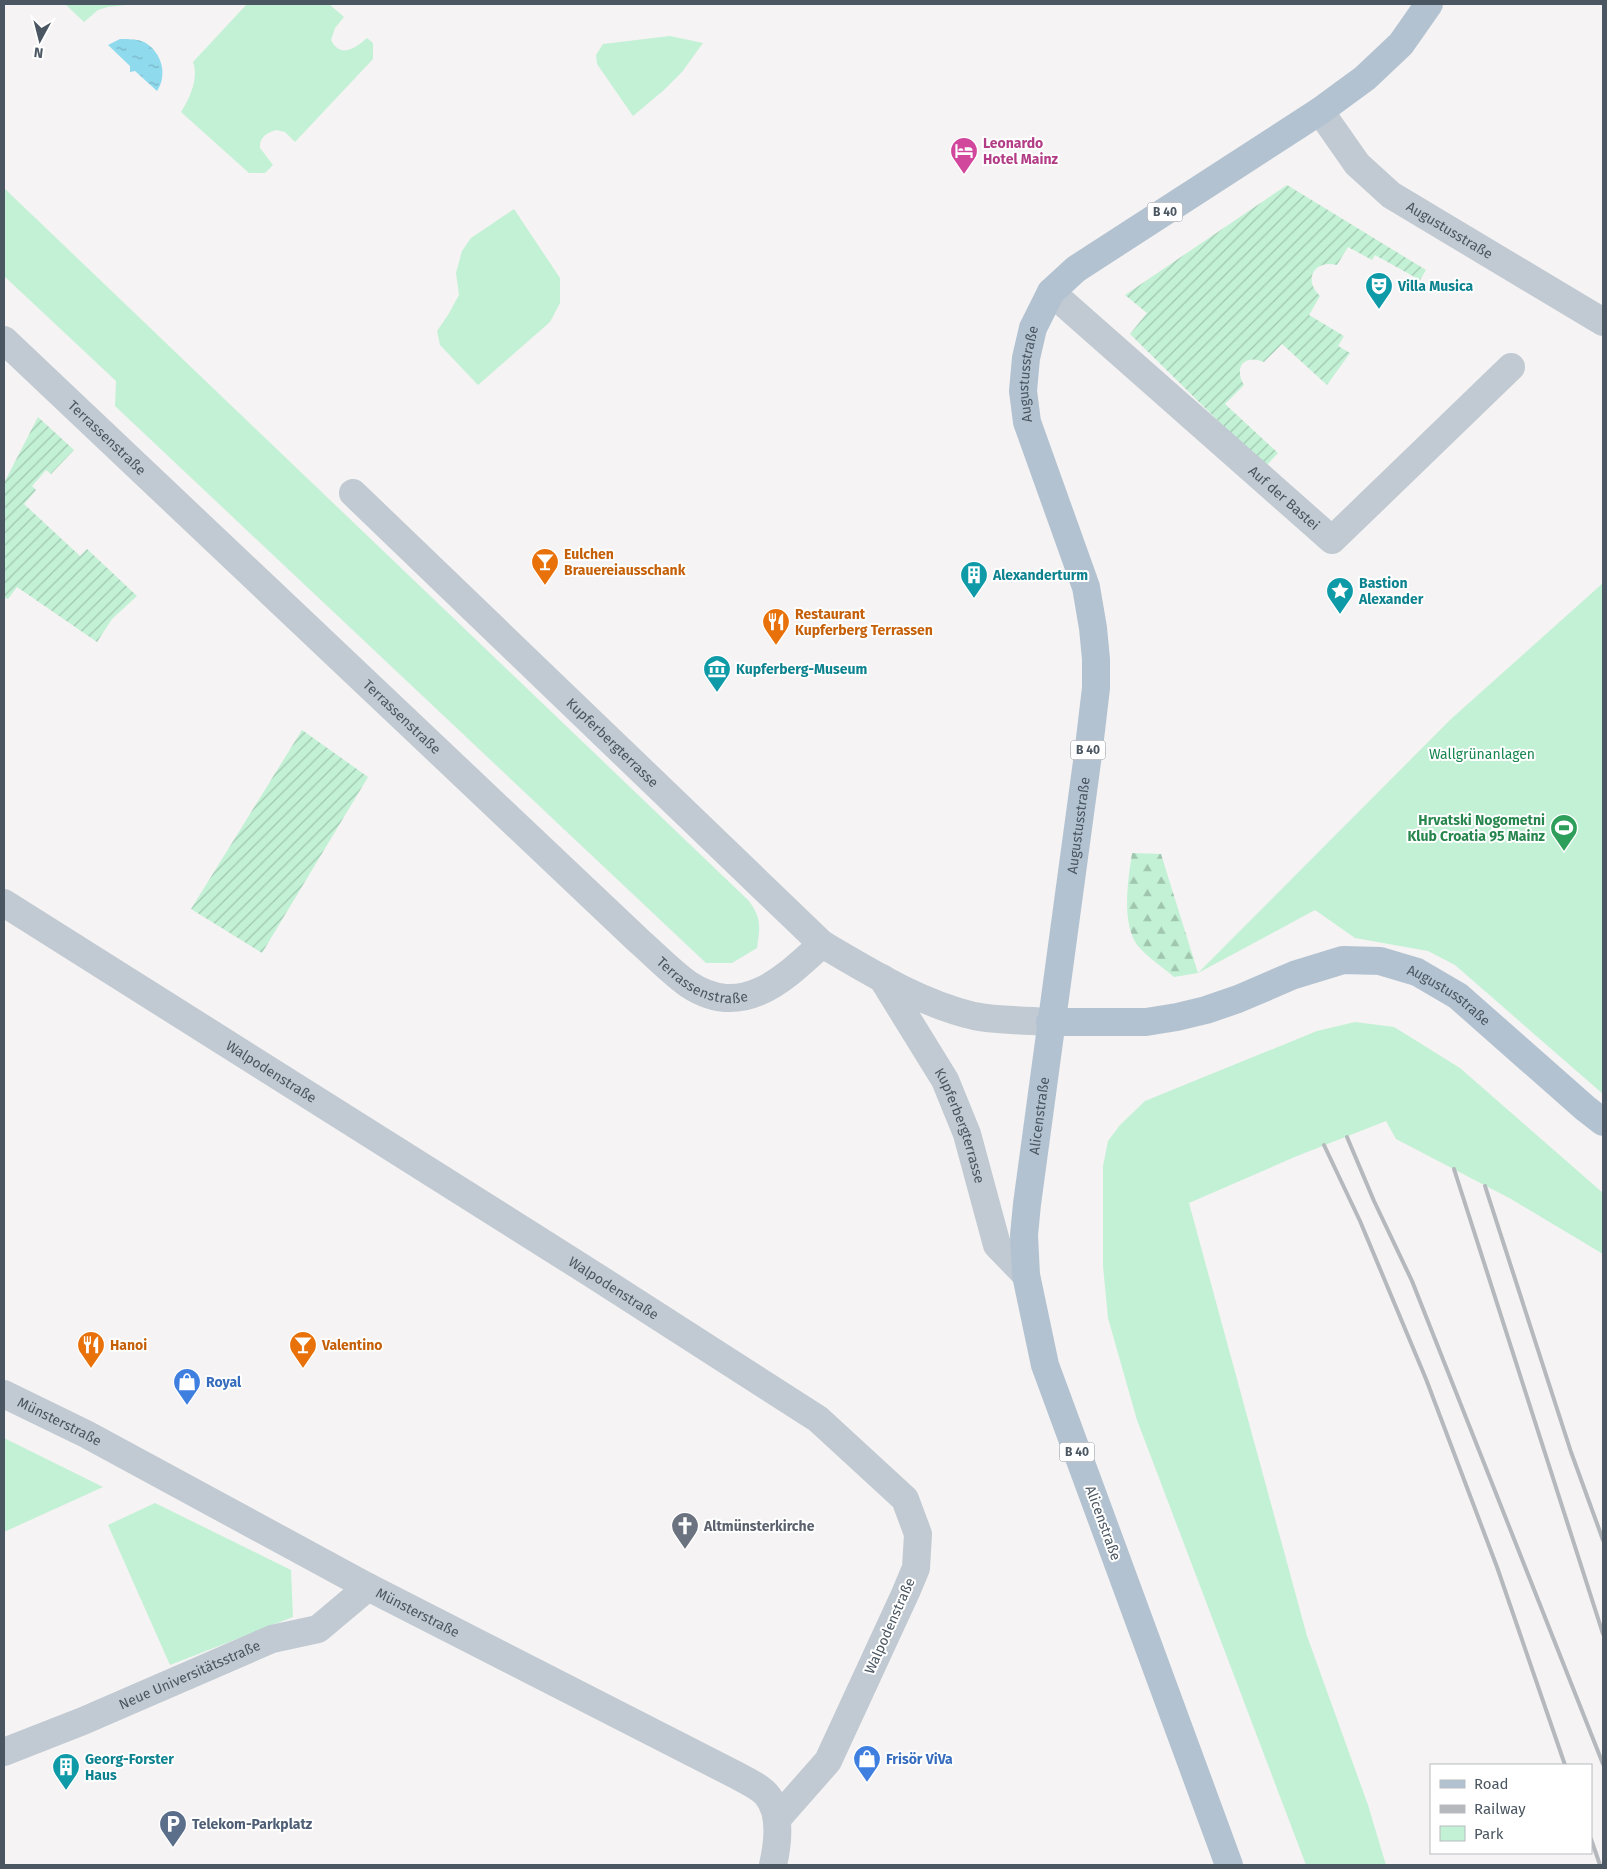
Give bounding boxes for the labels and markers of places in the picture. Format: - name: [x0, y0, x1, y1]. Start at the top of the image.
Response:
- place label: Leonardo Hotel Mainz: [983, 135, 1059, 168]
- hotel icon: Leonardo Hotel Mainz: [949, 136, 979, 175]
- theatre icon: Villa Musica: [1364, 271, 1394, 310]
- place label: Villa Musica: [1397, 278, 1473, 295]
- place label: Eulchen Brauereiausschank: [564, 546, 686, 579]
- bar icon: Eulchen Brauereiausschank: [530, 547, 560, 586]
- building icon: Alexanderturm: [959, 560, 989, 599]
- place label: Alexanderturm: [992, 567, 1088, 584]
- place label: Bastion Alexander: [1358, 575, 1424, 608]
- place icon: Bastion Alexander: [1325, 576, 1355, 615]
- place label: Restaurant Kupferberg Terrassen: [795, 606, 933, 639]
- restaurant icon: Restaurant Kupferberg Terrassen: [761, 607, 791, 646]
- museum icon: Kupferberg-Museum: [702, 654, 732, 693]
- place label: Kupferberg-Museum: [736, 661, 868, 678]
- place label: Hrvatski Nogometni Klub Croatia 95 Mainz: [1407, 812, 1546, 845]
- sports icon: Hrvatski Nogometni Klub Croatia 95 Mainz: [1549, 813, 1579, 852]
- restaurant icon: Hanoi: [76, 1330, 106, 1369]
- bar icon: Valentino: [288, 1330, 318, 1369]
- place label: Hanoi: [110, 1337, 147, 1354]
- place label: Valentino: [321, 1337, 382, 1354]
- shop icon: Royal: [172, 1367, 202, 1406]
- place label: Royal: [206, 1374, 242, 1391]
- church icon: Altmünsterkirche: [670, 1511, 700, 1550]
- place label: Altmünsterkirche: [703, 1518, 815, 1535]
- shop icon: Frisör ViVa: [852, 1744, 882, 1783]
- place label: Georg-Forster Haus: [85, 1751, 174, 1784]
- place label: Frisör ViVa: [886, 1751, 953, 1768]
- building icon: Georg-Forster Haus: [51, 1752, 81, 1791]
- parking icon: Telekom-Parkplatz: [158, 1809, 188, 1848]
- place label: Telekom-Parkplatz: [192, 1816, 313, 1833]

